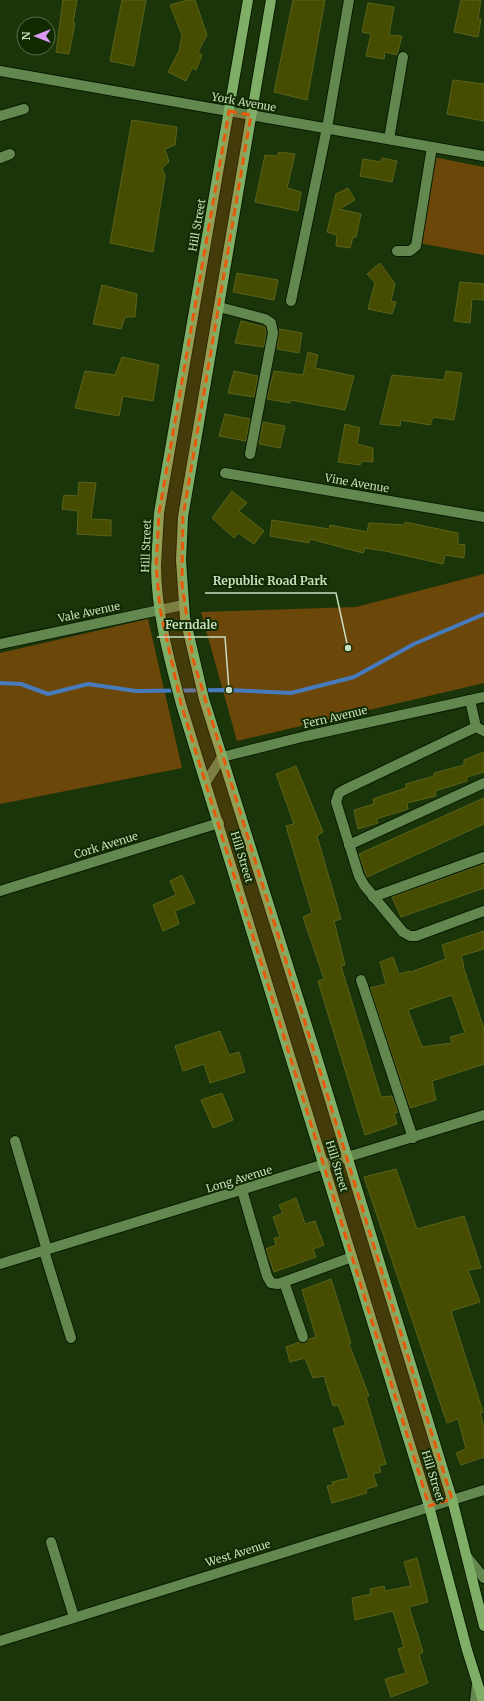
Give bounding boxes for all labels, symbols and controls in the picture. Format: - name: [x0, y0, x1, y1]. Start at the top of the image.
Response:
- north arrow: [16, 16, 56, 56]
- text: N: [19, 31, 33, 40]
- street label: York Avenue: [210, 89, 278, 115]
- street label: Hill Street: [185, 197, 209, 252]
- street label: Vine Avenue: [323, 470, 391, 496]
- street label: Hill Street: [138, 518, 154, 573]
- callout: Republic Road Park: [205, 569, 336, 593]
- text: Republic Road Park: [213, 573, 328, 588]
- street label: Vale Avenue: [56, 599, 122, 626]
- callout: Ferndale: [157, 613, 225, 637]
- text: Ferndale: [165, 617, 217, 632]
- street label: Fern Avenue: [302, 703, 369, 731]
- street label: Cork Avenue: [72, 829, 140, 861]
- street label: Hill Street: [228, 830, 257, 885]
- street label: Hill Street: [323, 1139, 352, 1194]
- street label: Long Avenue: [204, 1162, 274, 1196]
- street label: Hill Street: [419, 1449, 448, 1504]
- street label: West Avenue: [203, 1536, 272, 1570]

